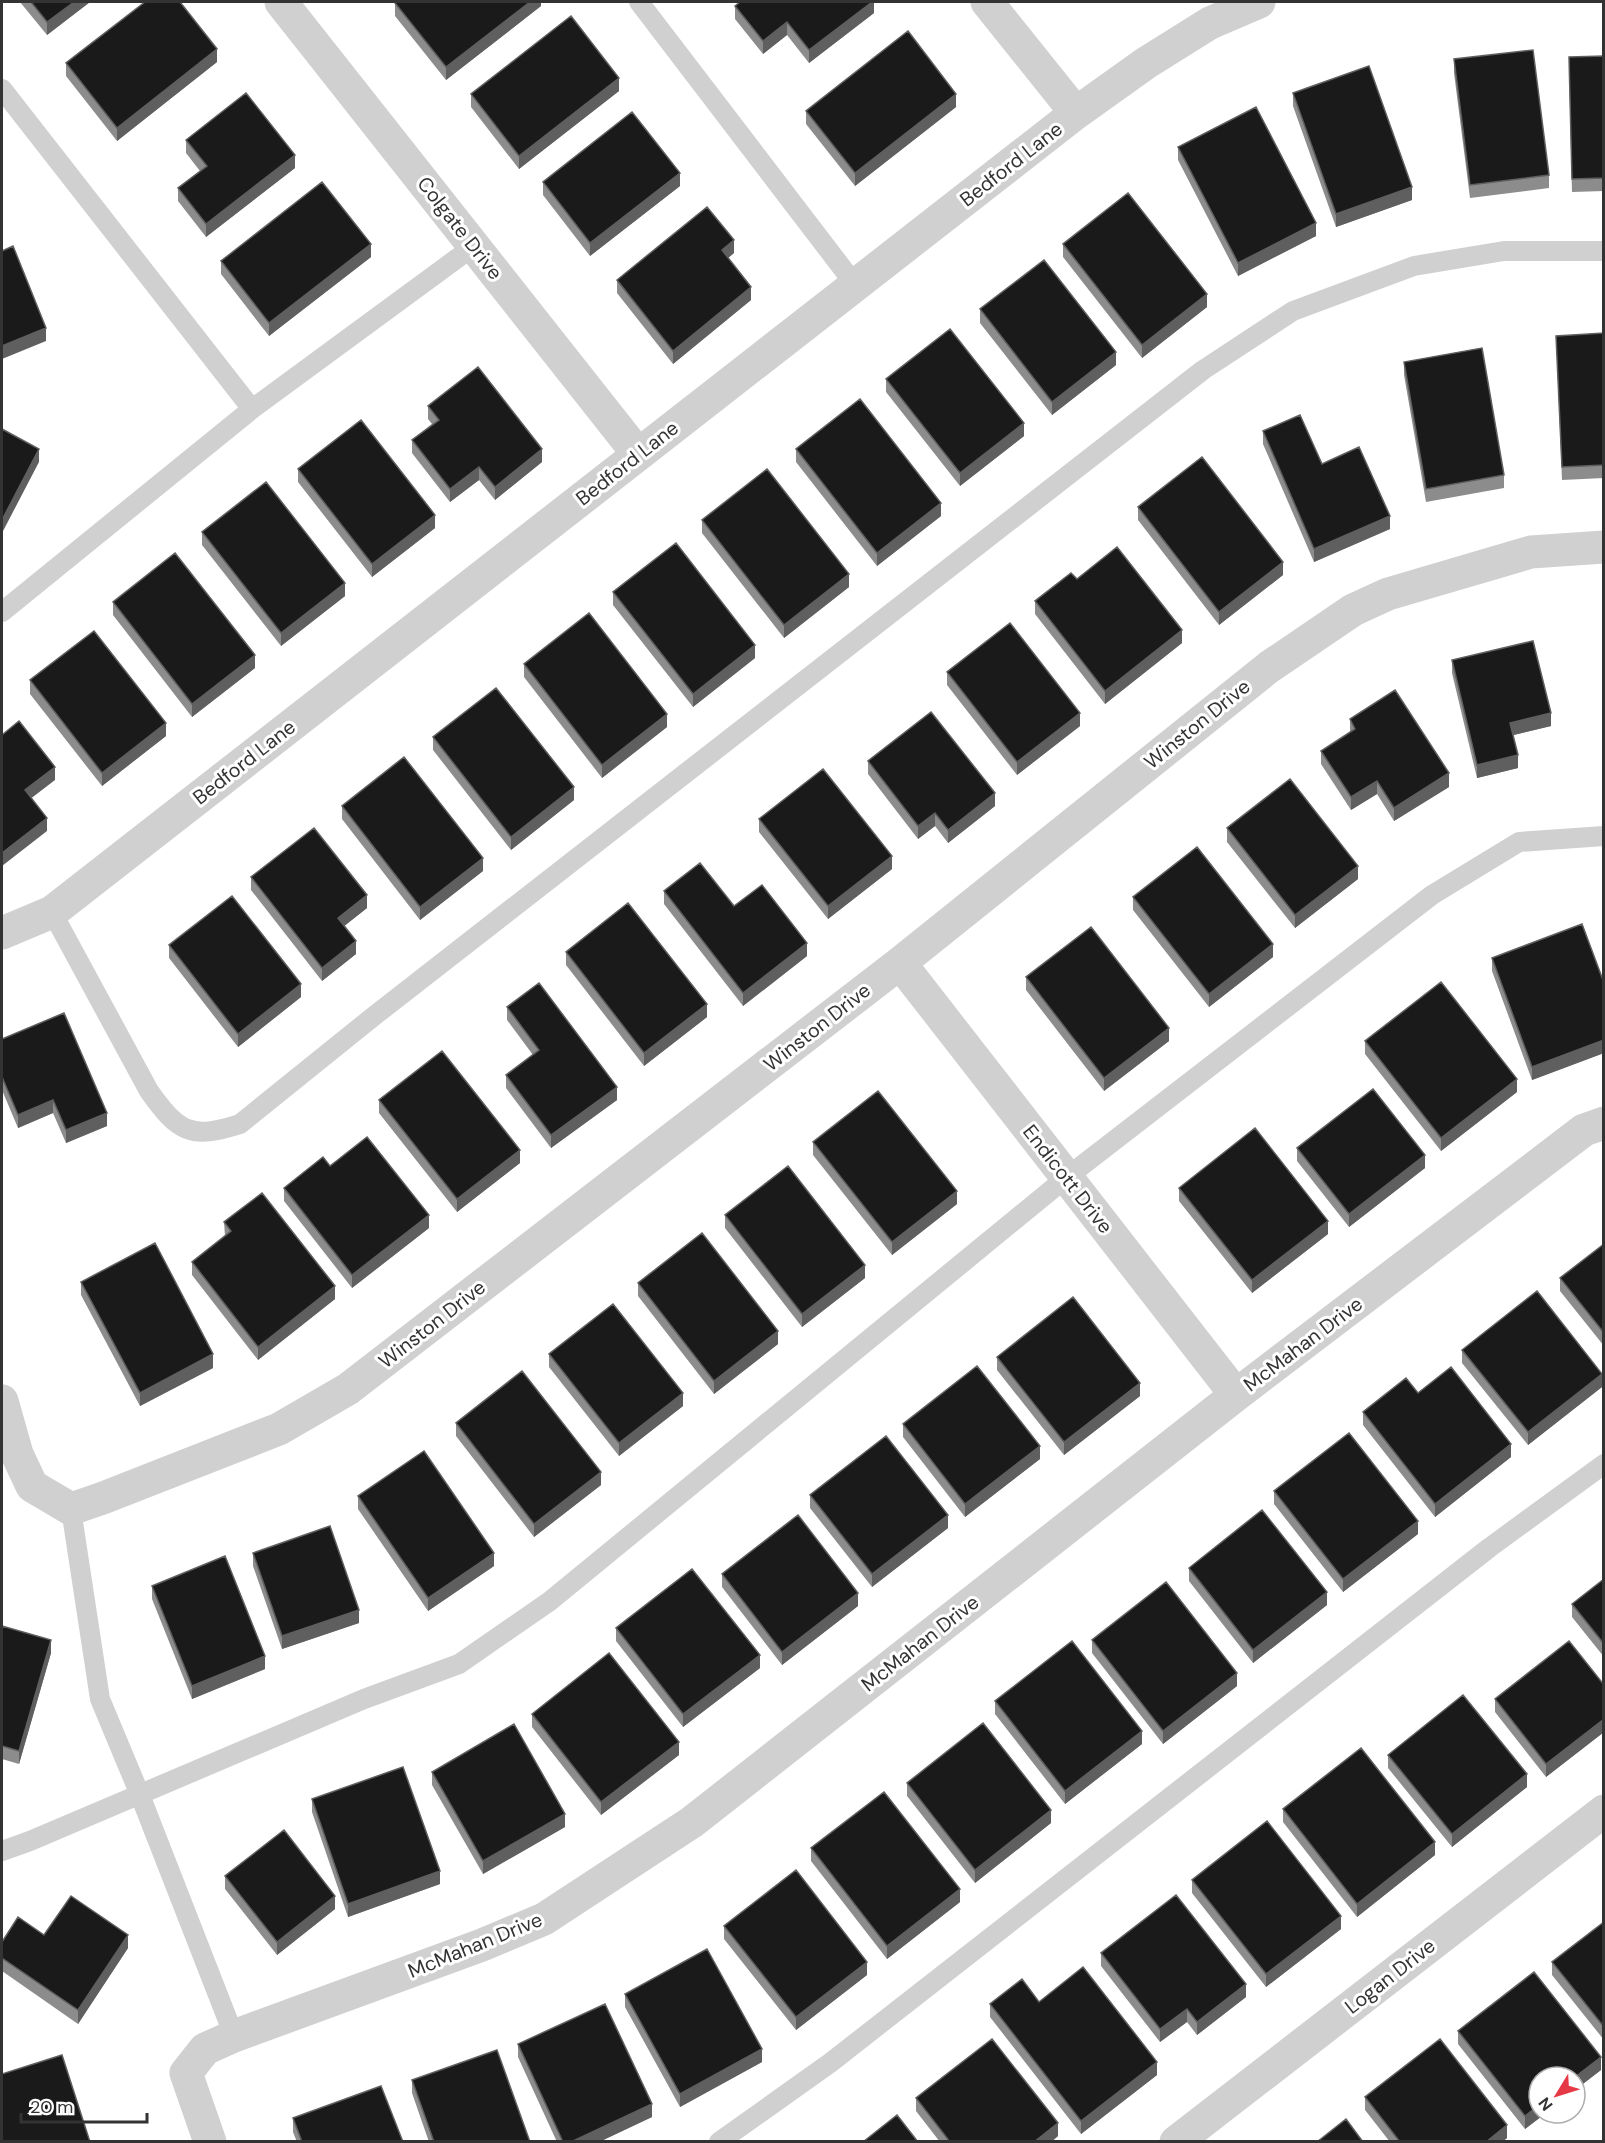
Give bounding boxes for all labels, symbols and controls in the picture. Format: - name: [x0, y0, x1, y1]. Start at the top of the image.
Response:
- street label: Bedford Lane: [954, 116, 1068, 212]
- street label: Colgate Drive: [412, 171, 508, 285]
- street label: Bedford Lane: [570, 415, 684, 511]
- street label: Winston Drive: [1139, 673, 1255, 775]
- street label: Bedford Lane: [187, 714, 301, 810]
- street label: Winston Drive: [758, 977, 876, 1077]
- street label: Endicott Drive: [1017, 1119, 1119, 1239]
- street label: Winston Drive: [373, 1274, 491, 1374]
- street label: McMahan Drive: [1238, 1291, 1368, 1397]
- street label: McMahan Drive: [856, 1589, 984, 1697]
- street label: McMahan Drive: [404, 1906, 546, 1984]
- street label: Logan Drive: [1340, 1933, 1440, 2019]
- north arrow: [1527, 2065, 1587, 2125]
- scale bar: [21, 2086, 147, 2124]
- text: N: [1534, 2093, 1557, 2115]
- text: 20 m: [30, 2095, 73, 2119]

